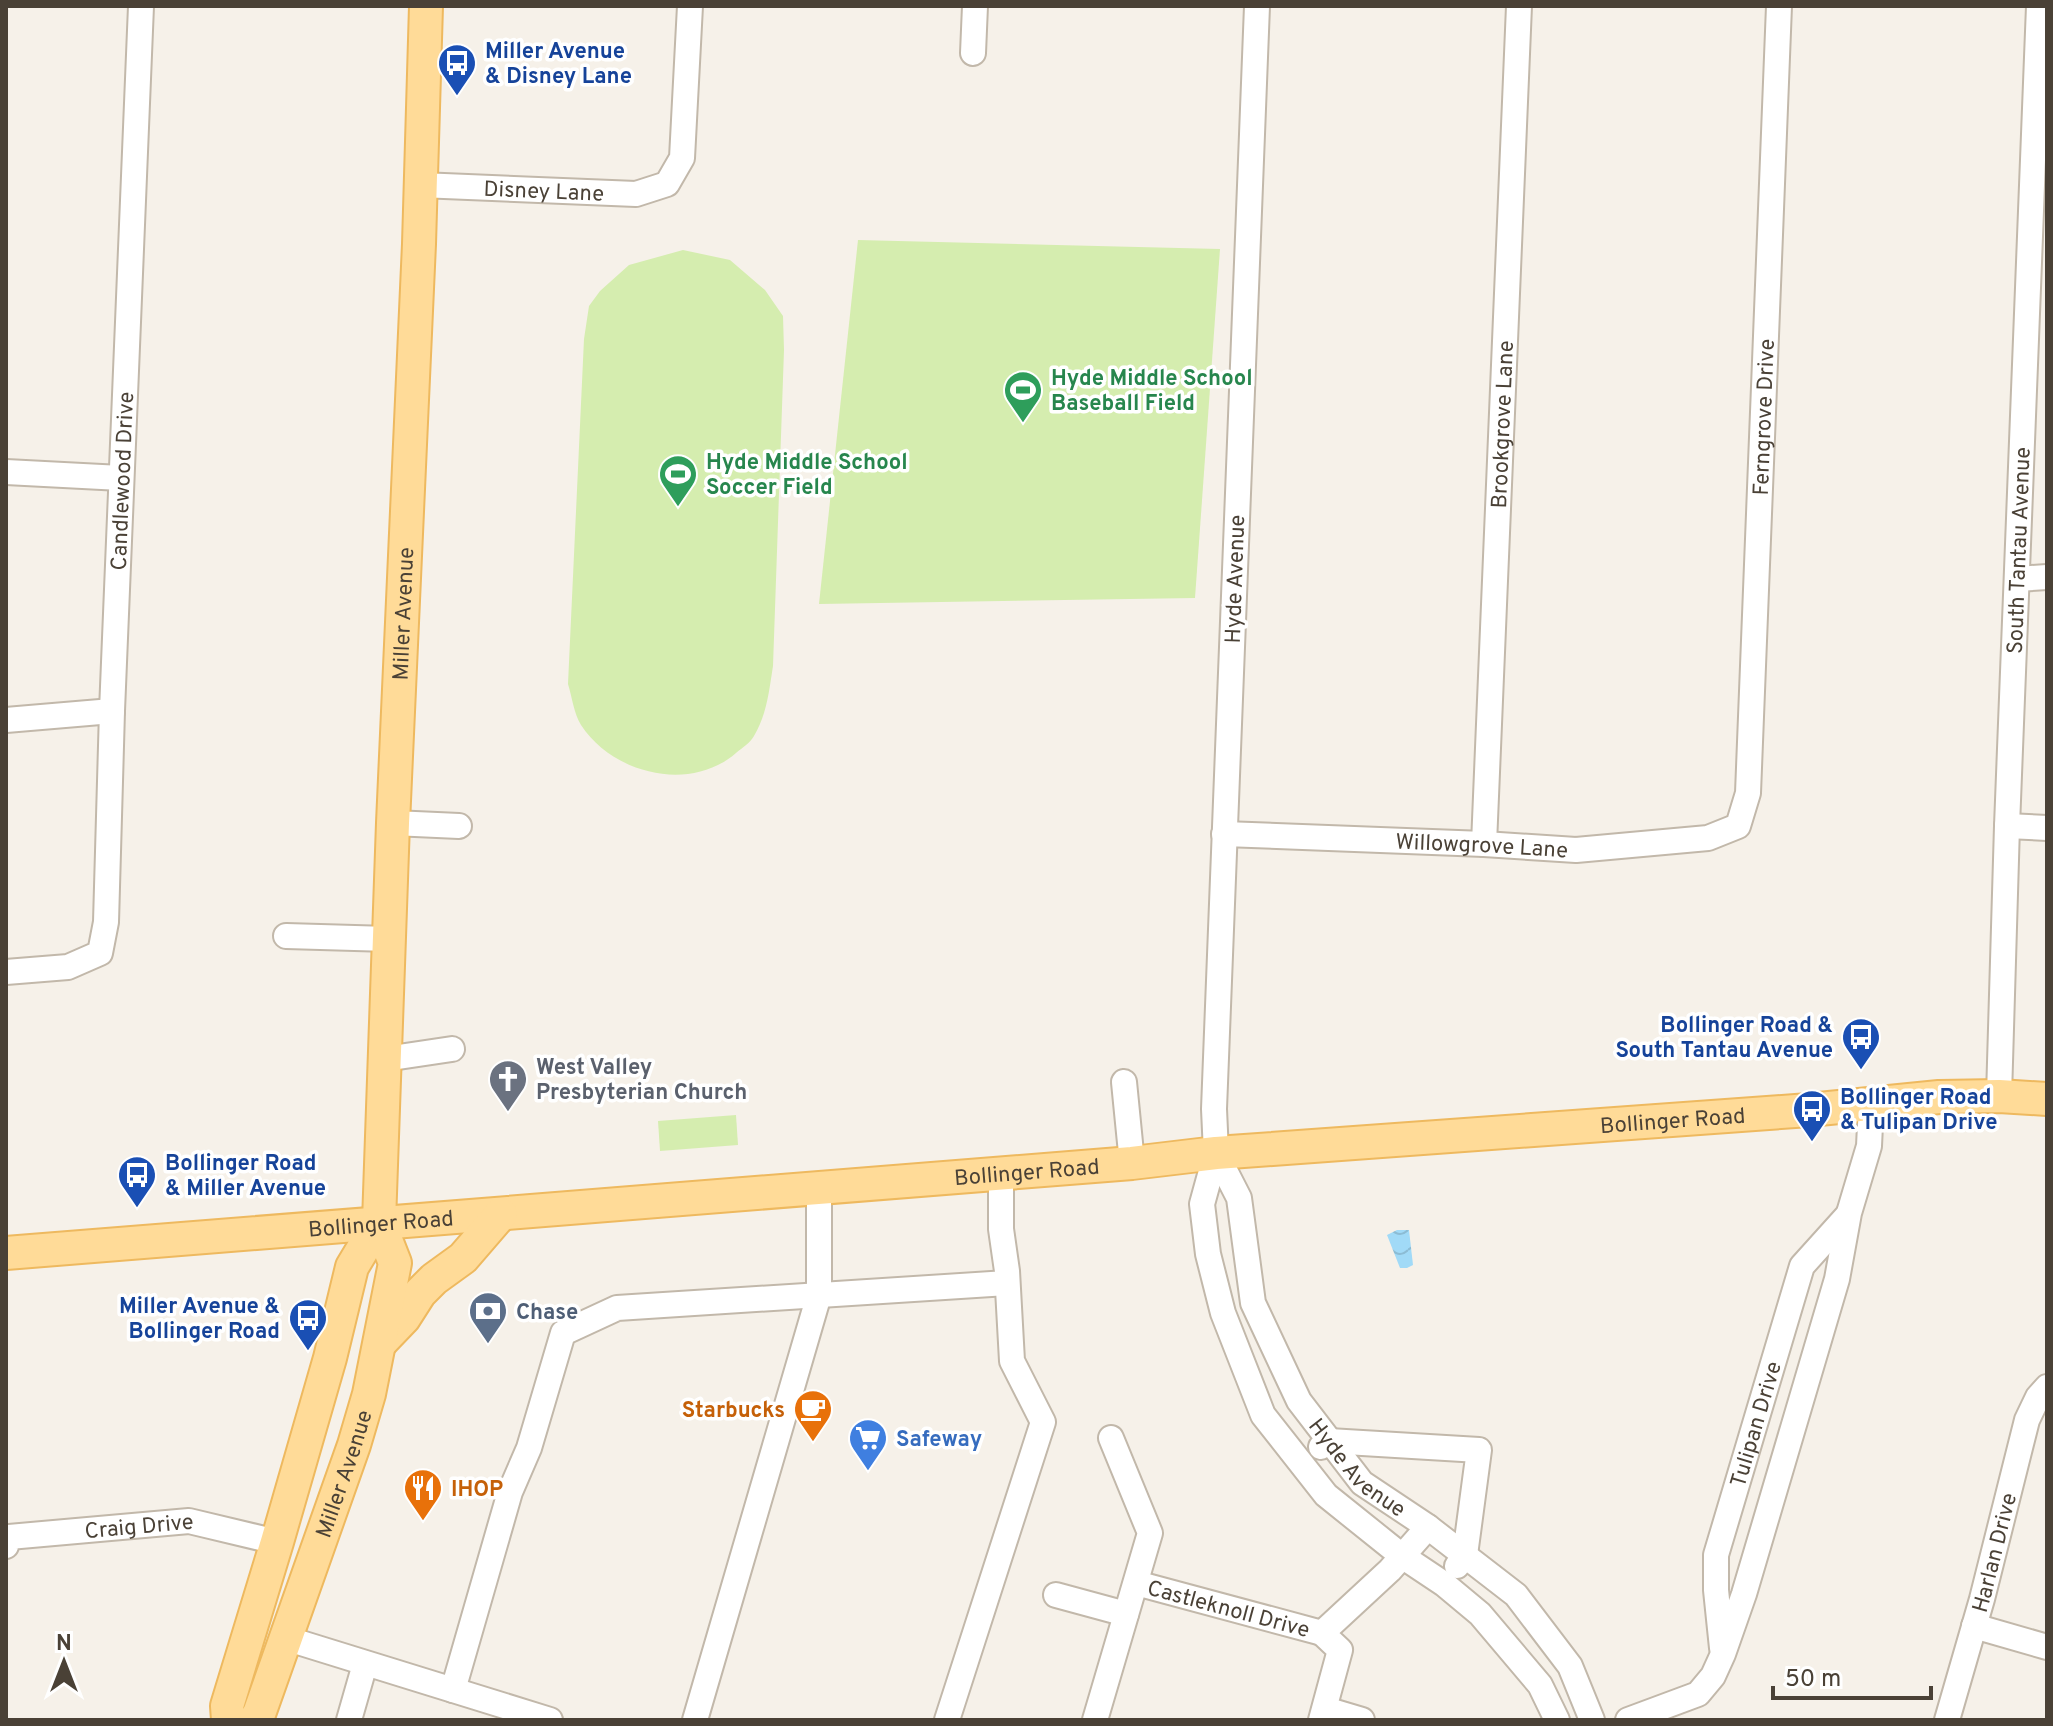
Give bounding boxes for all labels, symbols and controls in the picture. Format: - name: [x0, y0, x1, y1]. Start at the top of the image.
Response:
- place label: Miller Avenue & Disney Lane: [485, 39, 632, 91]
- bus stop icon: Miller Avenue & Disney Lane: [436, 42, 478, 97]
- street label: Disney Lane: [483, 177, 605, 209]
- street label: Ferngrove Drive: [1749, 338, 1782, 496]
- street label: Brookgrove Lane: [1487, 340, 1521, 509]
- place label: Hyde Middle School Baseball Field: [1051, 366, 1253, 418]
- sports icon: Hyde Middle School Baseball Field: [1002, 369, 1044, 424]
- street label: Candlewood Drive: [107, 391, 141, 571]
- street label: South Tantau Avenue: [2003, 446, 2038, 655]
- place label: Hyde Middle School Soccer Field: [706, 450, 908, 502]
- sports icon: Hyde Middle School Soccer Field: [657, 453, 699, 508]
- street label: Hyde Avenue: [1221, 514, 1252, 644]
- street label: Miller Avenue: [388, 547, 421, 681]
- street label: Willowgrove Lane: [1395, 830, 1569, 865]
- place label: Bollinger Road & South Tantau Avenue: [1615, 1013, 1833, 1065]
- bus stop icon: Bollinger Road & South Tantau Avenue: [1840, 1016, 1882, 1071]
- place label: West Valley Presbyterian Church: [536, 1055, 747, 1107]
- church icon: West Valley Presbyterian Church: [487, 1058, 529, 1113]
- place label: Bollinger Road & Tulipan Drive: [1840, 1085, 1998, 1137]
- bus stop icon: Bollinger Road & Tulipan Drive: [1791, 1088, 1833, 1143]
- street label: Bollinger Road: [1599, 1104, 1746, 1141]
- place label: Bollinger Road & Miller Avenue: [165, 1151, 326, 1203]
- bus stop icon: Bollinger Road & Miller Avenue: [116, 1154, 158, 1209]
- street label: Bollinger Road: [953, 1155, 1101, 1193]
- street label: Bollinger Road: [307, 1206, 455, 1245]
- bank icon: Chase: [467, 1290, 509, 1345]
- place label: Miller Avenue & Bollinger Road: [119, 1294, 280, 1346]
- bus stop icon: Miller Avenue & Bollinger Road: [287, 1297, 329, 1352]
- place label: Chase: [516, 1300, 578, 1327]
- street label: Tulipan Drive: [1726, 1359, 1789, 1491]
- cafe icon: Starbucks: [792, 1388, 834, 1443]
- place label: Starbucks: [682, 1398, 785, 1425]
- street label: Miller Avenue: [311, 1407, 380, 1542]
- street label: Hyde Avenue: [1301, 1414, 1410, 1524]
- supermarket icon: Safeway: [847, 1417, 889, 1472]
- place label: Safeway: [896, 1427, 982, 1454]
- restaurant icon: IHOP: [402, 1467, 444, 1522]
- place label: IHOP: [451, 1477, 503, 1504]
- street label: Harlan Drive: [1968, 1490, 2024, 1616]
- street label: Craig Drive: [84, 1510, 195, 1546]
- street label: Castleknoll Drive: [1144, 1576, 1312, 1645]
- north arrow: [24, 1622, 104, 1702]
- text: N: [56, 1631, 72, 1658]
- scale bar: [1773, 1650, 1931, 1700]
- text: 50 m: [1785, 1665, 1841, 1695]

